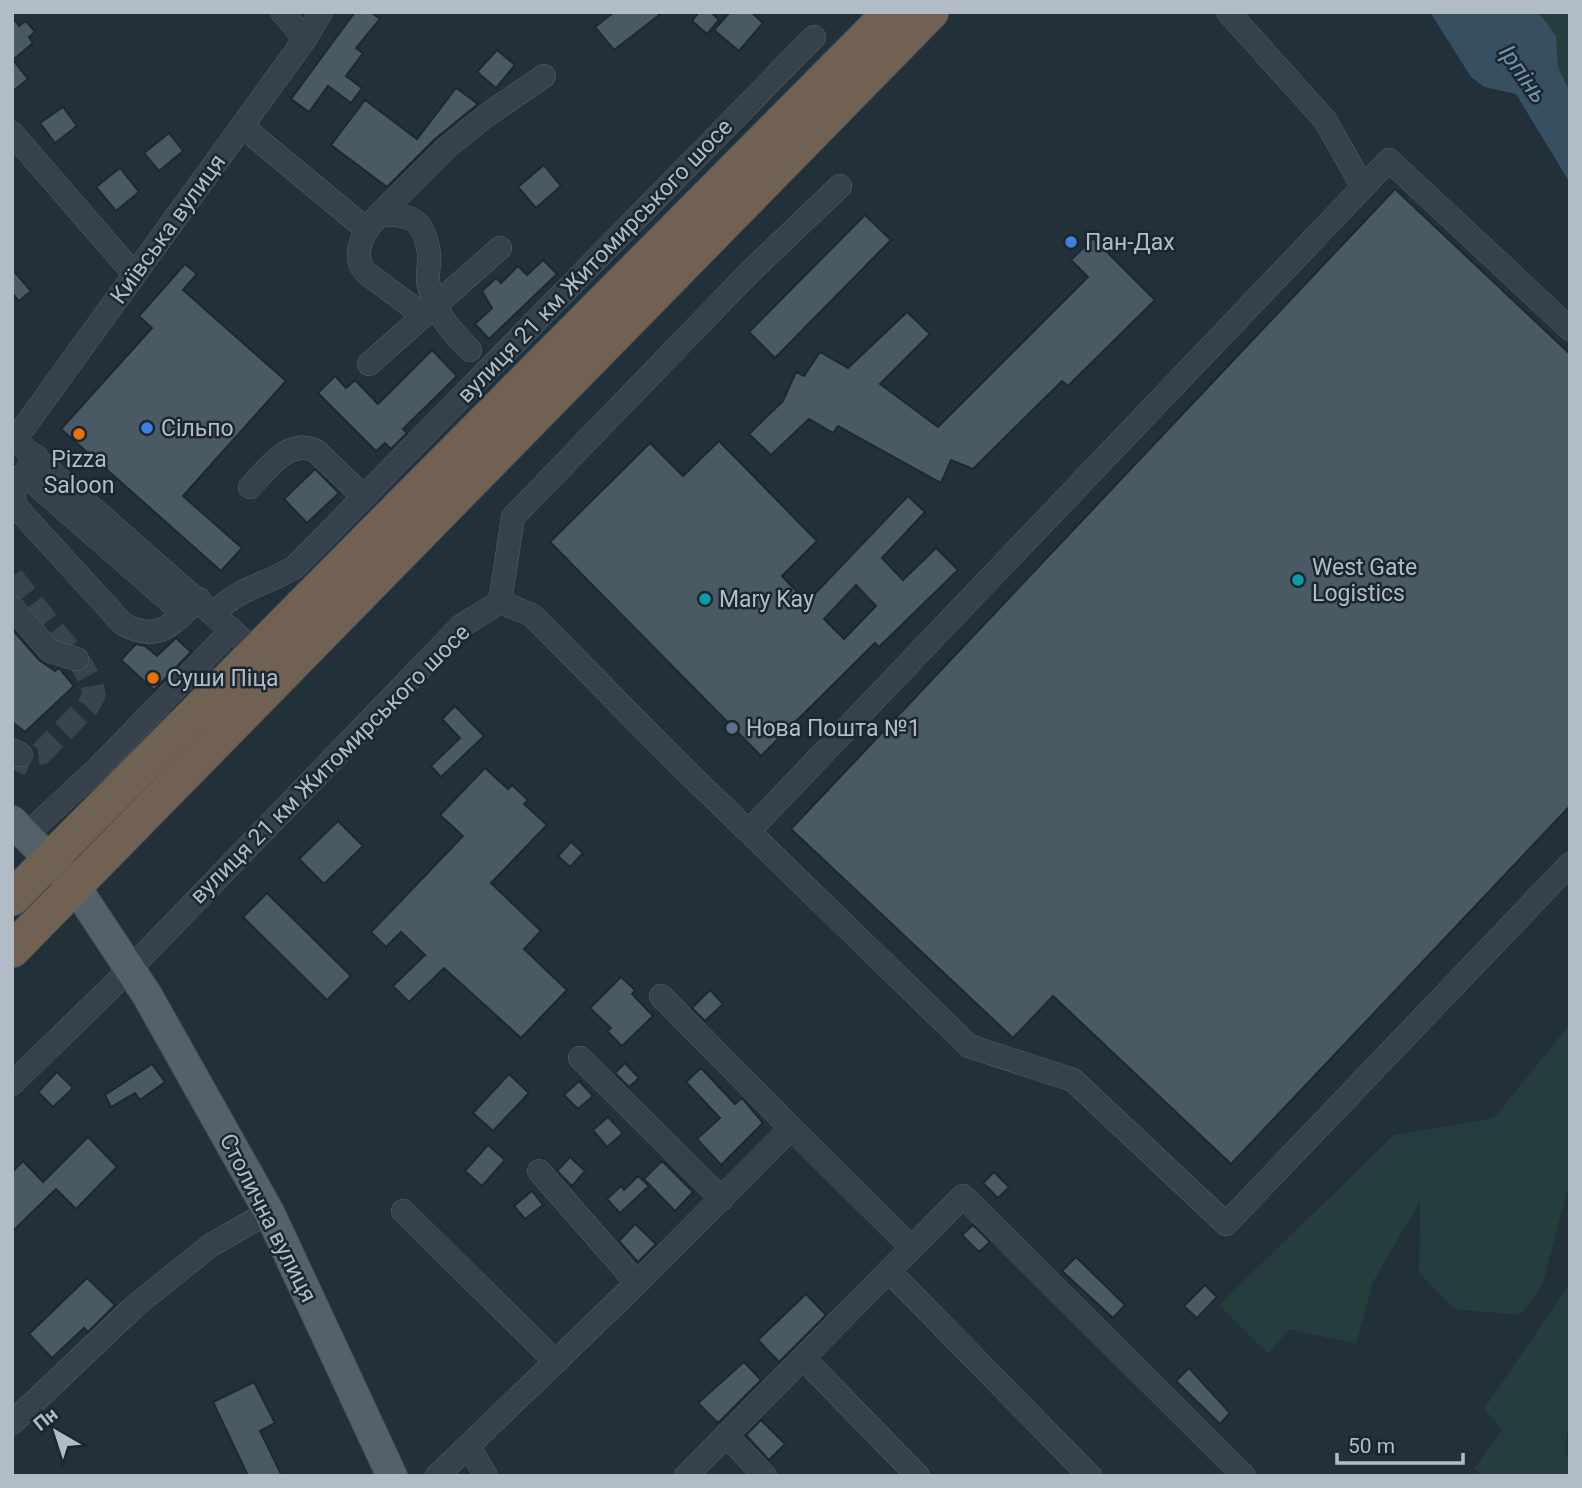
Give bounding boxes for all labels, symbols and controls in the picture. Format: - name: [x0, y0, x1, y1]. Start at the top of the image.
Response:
- water label: Ірпінь: [1493, 40, 1553, 108]
- street label: вулиця 21 км Житомирського шосе: [452, 113, 738, 409]
- street label: Київська вулиця: [105, 149, 231, 309]
- place label: Пан-Дах: [1085, 229, 1175, 256]
- marker: Пан-Дах: [1063, 234, 1079, 250]
- place label: Сільпо: [161, 415, 234, 442]
- marker: Сільпо: [139, 420, 155, 436]
- marker: Pizza Saloon: [71, 426, 87, 442]
- place label: Pizza Saloon: [44, 446, 114, 499]
- place label: West Gate Logistics: [1312, 554, 1417, 607]
- marker: West Gate Logistics: [1290, 572, 1306, 588]
- place label: Mary Kay: [719, 586, 814, 613]
- marker: Mary Kay: [697, 591, 713, 607]
- street label: вулиця 21 км Житомирського шосе: [185, 619, 475, 909]
- place label: Суши Піца: [167, 665, 279, 692]
- marker: Суши Піца: [145, 670, 161, 686]
- place label: Нова Пошта №1: [746, 715, 921, 742]
- marker: Нова Пошта №1: [724, 720, 740, 736]
- street label: Столична вулиця: [214, 1129, 322, 1307]
- north arrow: [21, 1397, 91, 1467]
- text: Пн: [29, 1403, 62, 1436]
- scale bar: [1337, 1422, 1463, 1466]
- text: 50 m: [1348, 1434, 1395, 1458]

